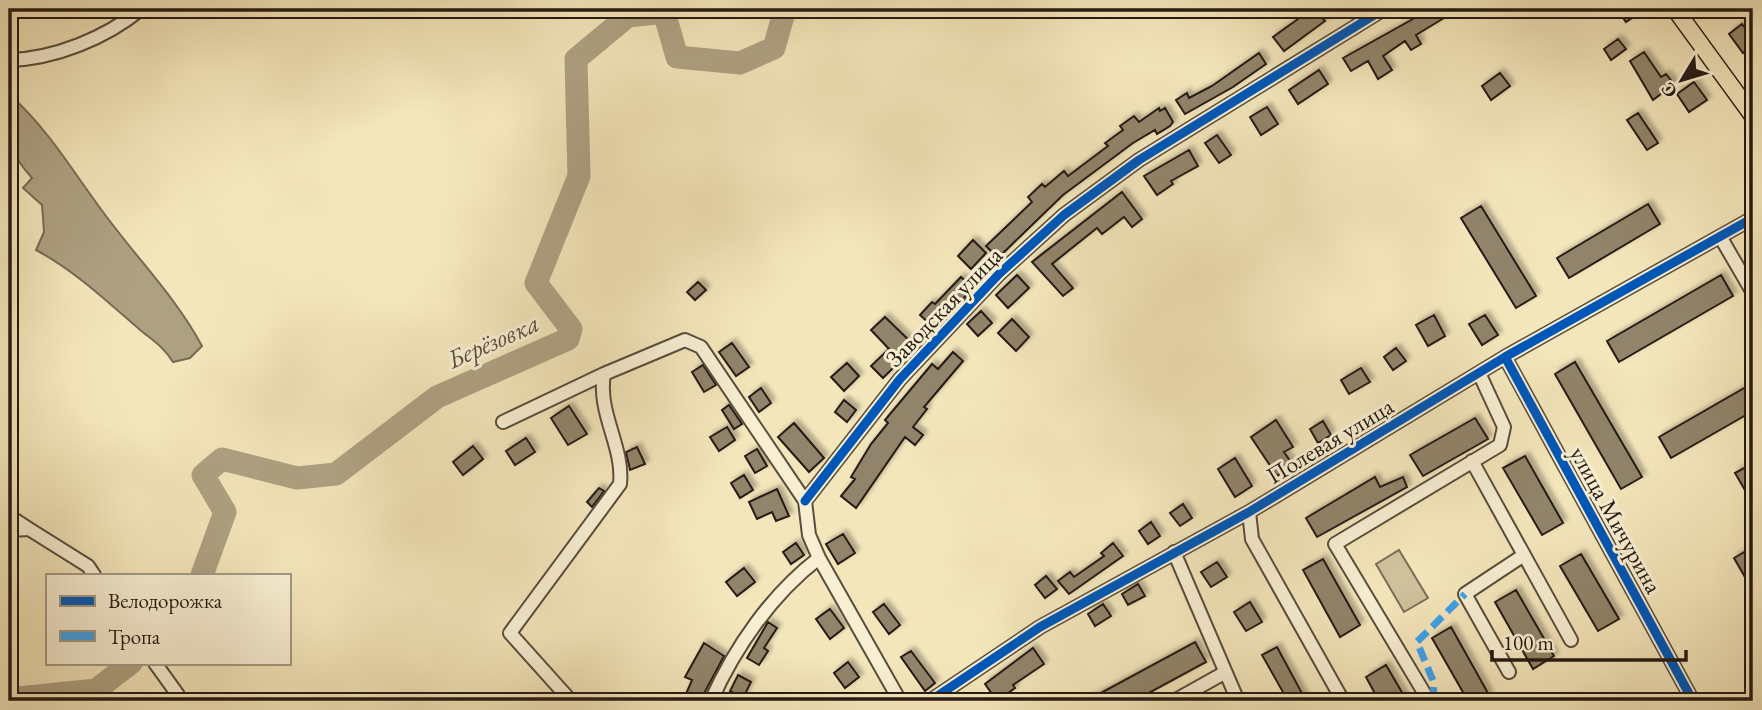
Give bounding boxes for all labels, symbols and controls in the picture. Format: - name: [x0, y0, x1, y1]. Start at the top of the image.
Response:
- north arrow: [1646, 46, 1716, 116]
- text: С: [1655, 77, 1683, 103]
- street label: Заводская улица: [878, 240, 1009, 373]
- water label: Берёзовка: [441, 306, 544, 377]
- street label: Полевая улица: [1260, 390, 1400, 491]
- street label: улица Мичурина: [1563, 441, 1670, 599]
- legend: [46, 574, 290, 664]
- text: Велодорожка: [108, 587, 223, 614]
- scale bar: [1492, 619, 1687, 663]
- text: Тропа: [108, 623, 161, 650]
- text: 100 m: [1503, 629, 1554, 656]

